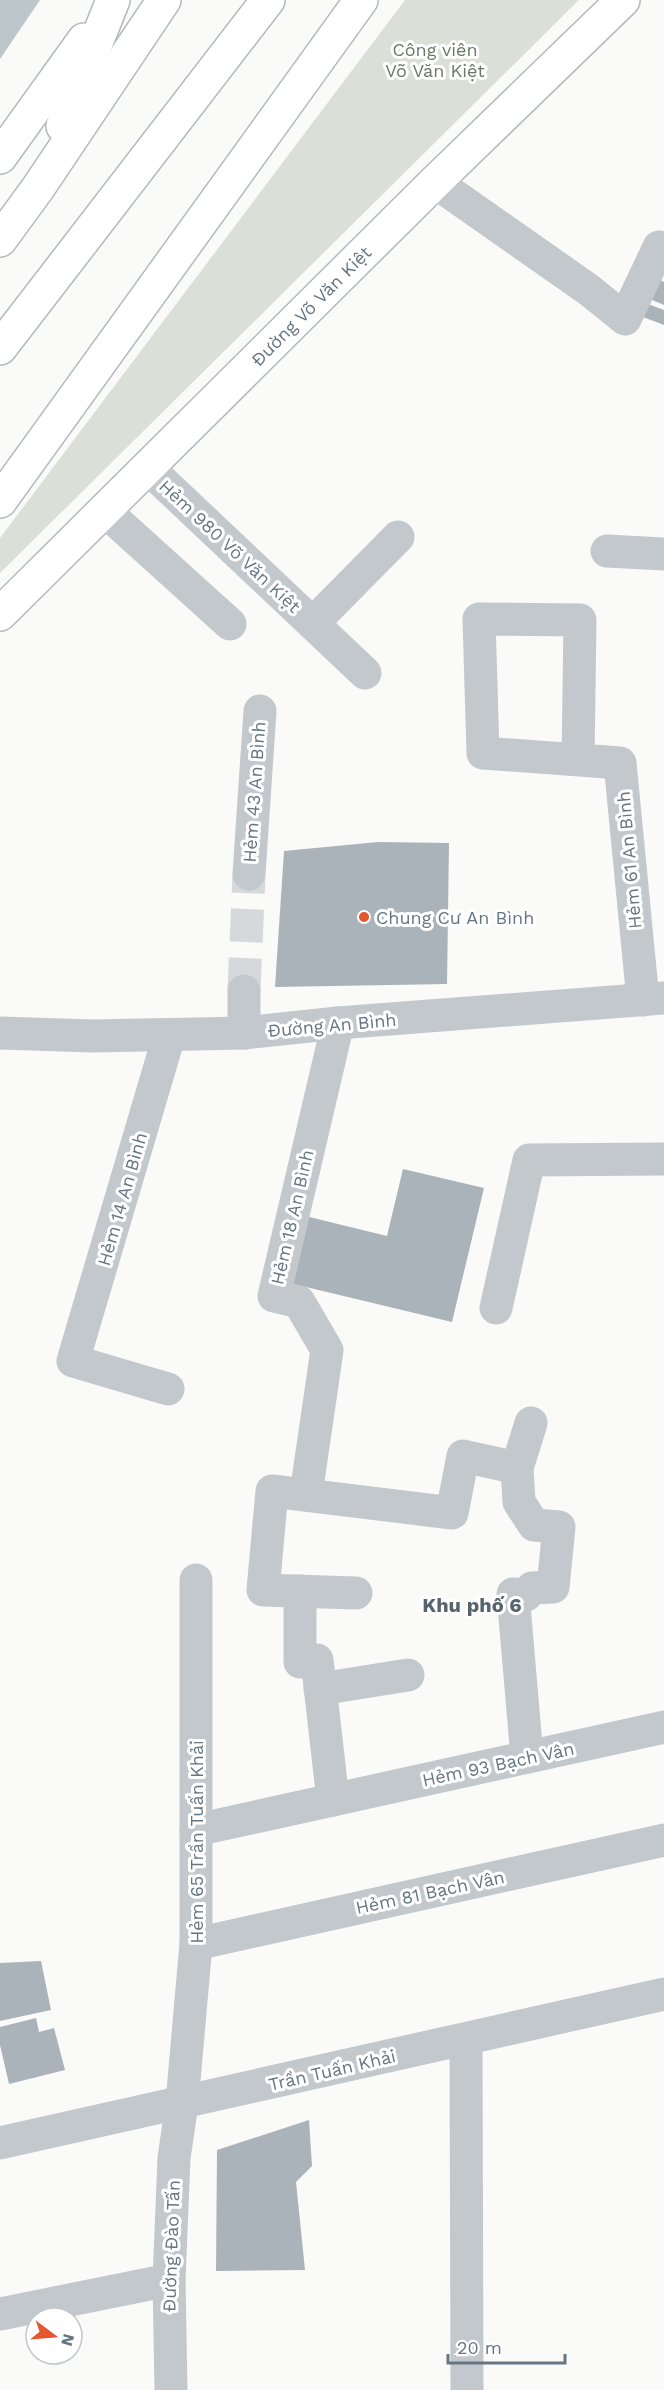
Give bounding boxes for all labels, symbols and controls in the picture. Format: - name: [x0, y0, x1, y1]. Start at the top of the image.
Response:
- park label: Công viên Võ Văn Kiệt: [385, 39, 485, 81]
- street label: Đường Võ Văn Kiệt: [247, 241, 376, 370]
- street label: Hẻm 980 Võ Văn Kiệt: [155, 475, 305, 617]
- street label: Hẻm 43 An Bình: [239, 721, 269, 863]
- street label: Hẻm 61 An Bình: [613, 790, 645, 930]
- place label: Chung Cư An Bình: [376, 907, 534, 928]
- marker: Chung Cư An Bình: [357, 910, 371, 924]
- street label: Đường An Bình: [267, 1009, 397, 1041]
- street label: Hẻm 14 An Bình: [93, 1130, 151, 1268]
- street label: Hẻm 18 An Bình: [266, 1147, 318, 1287]
- district label: Khu phố 6: [422, 1593, 522, 1617]
- street label: Hẻm 93 Bạch Vân: [420, 1738, 576, 1790]
- street label: Hẻm 65 Trần Tuấn Khải: [186, 1740, 207, 1944]
- street label: Hẻm 81 Bạch Vân: [354, 1866, 506, 1918]
- street label: Trần Tuấn Khải: [266, 2045, 398, 2095]
- street label: Đường Đào Tấn: [158, 2180, 184, 2312]
- north arrow: [24, 2306, 84, 2366]
- scale bar: [448, 2327, 565, 2365]
- text: N: [57, 2332, 79, 2348]
- text: 20 m: [457, 2337, 502, 2358]

